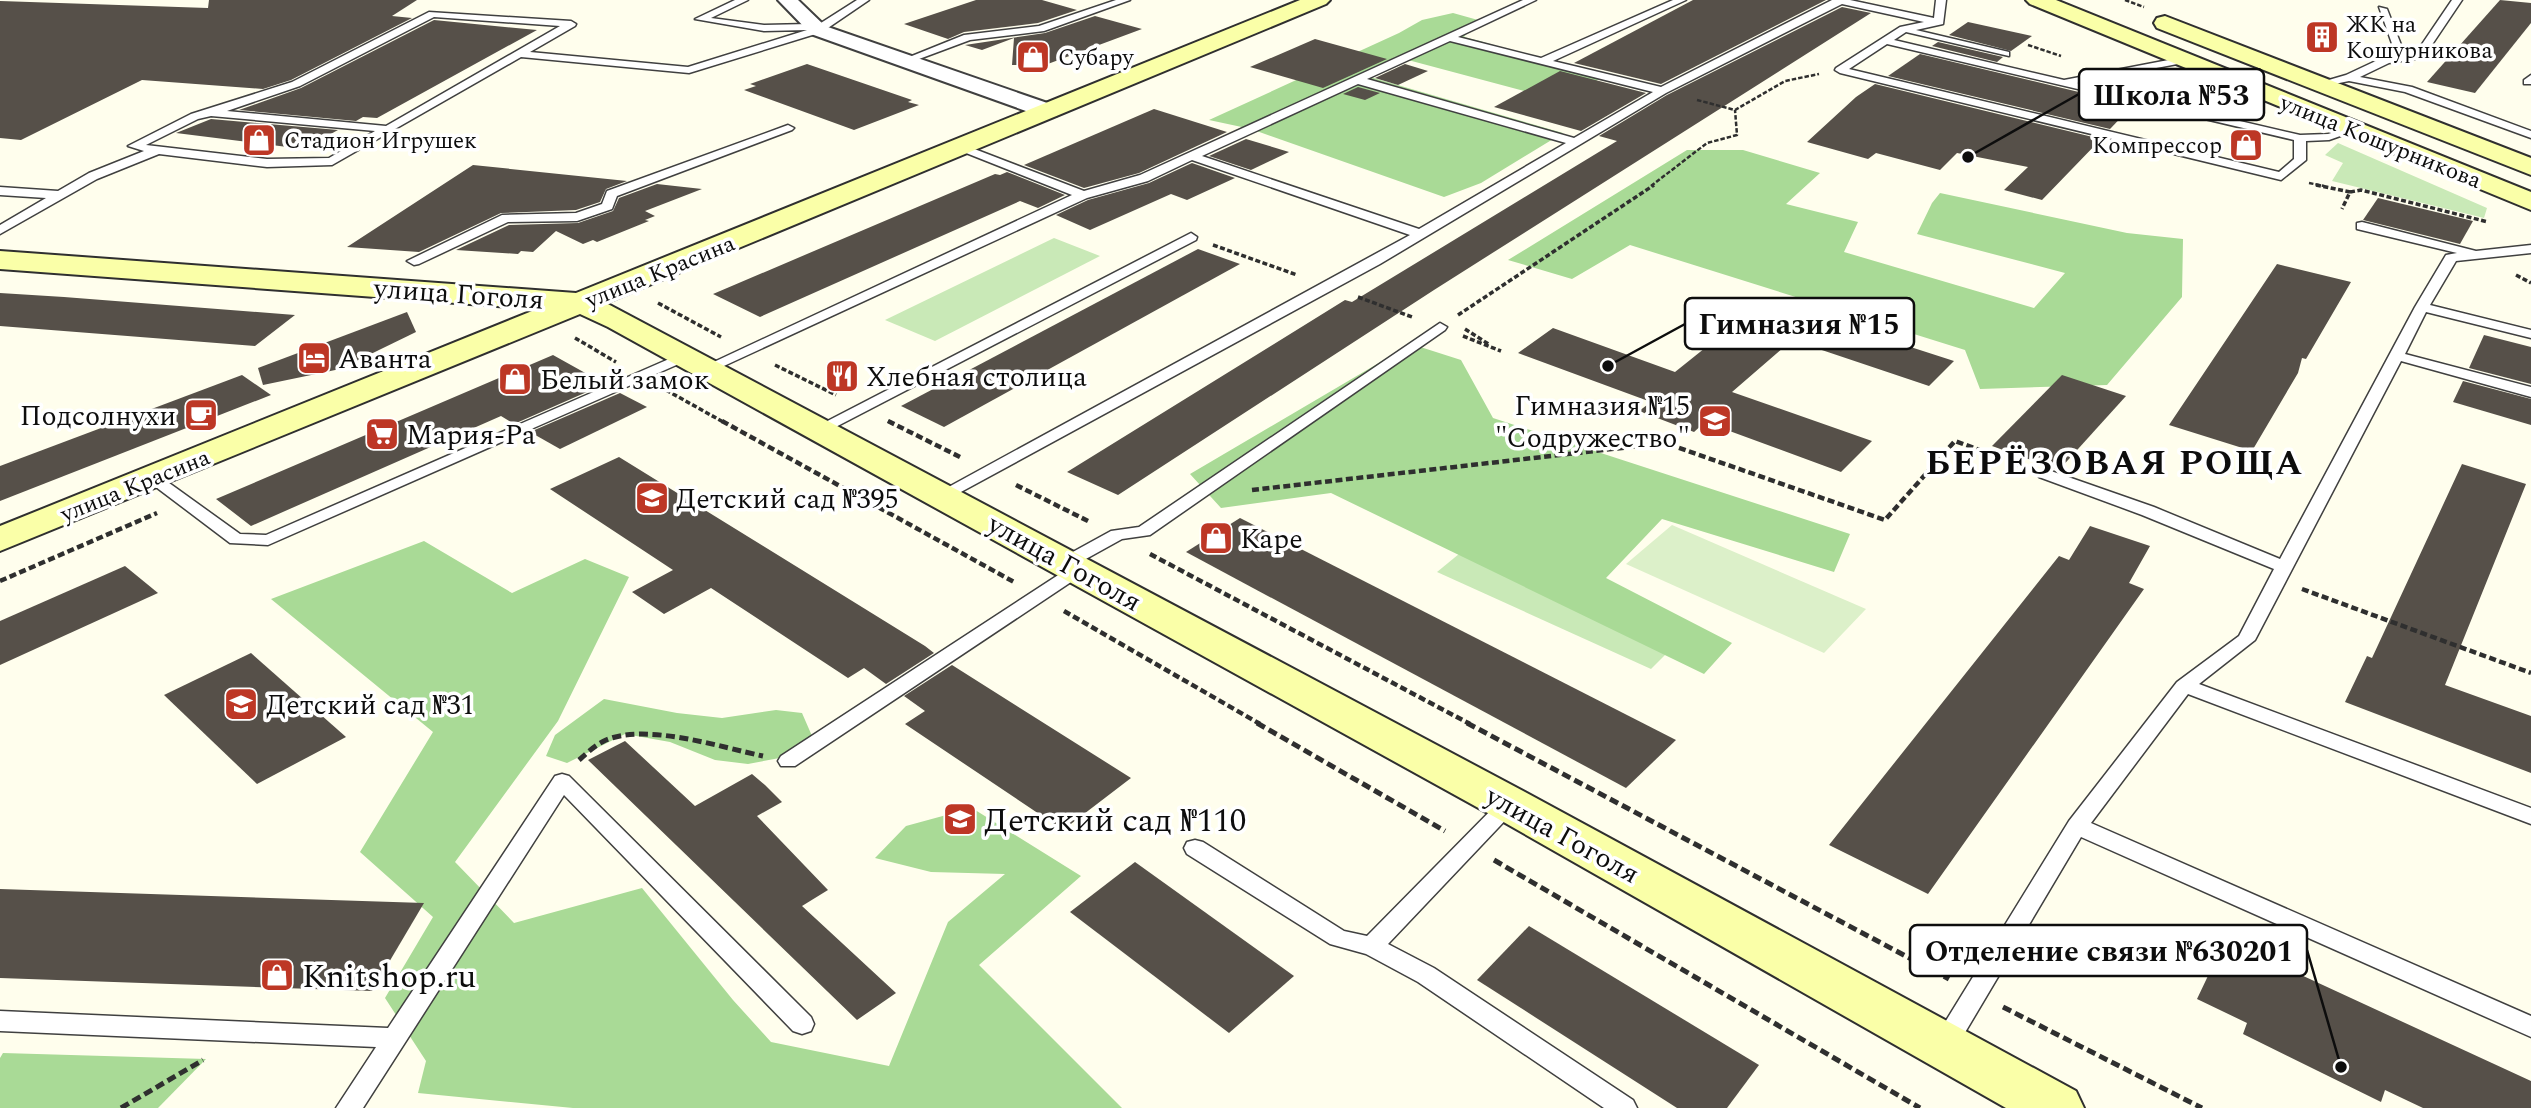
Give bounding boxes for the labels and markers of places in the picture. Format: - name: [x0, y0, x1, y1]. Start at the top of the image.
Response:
- place label: ЖК на Кошурникова: [2346, 8, 2493, 69]
- building icon: ЖК на Кошурникова: [2303, 18, 2341, 56]
- shop icon: Субару: [1014, 38, 1052, 76]
- place label: Субару: [1058, 41, 1135, 76]
- callout: Школа №53: [2079, 69, 2264, 120]
- shop icon: Стадион Игрушек: [240, 121, 278, 159]
- place label: Стадион Игрушек: [284, 124, 477, 159]
- shop icon: Компрессор: [2227, 126, 2265, 164]
- place label: Компрессор: [2092, 129, 2222, 164]
- callout: Гимназия №15: [1685, 298, 1914, 349]
- place label: Аванта: [338, 338, 432, 381]
- hotel icon: Аванта: [295, 339, 333, 377]
- place label: Хлебная столица: [866, 356, 1087, 399]
- restaurant icon: Хлебная столица: [823, 357, 861, 395]
- place label: Белый замок: [540, 359, 709, 402]
- shop icon: Белый замок: [496, 360, 534, 398]
- place label: Гимназия №15 "Содружество": [1495, 385, 1690, 460]
- place label: Подсолнухи: [20, 395, 176, 438]
- cafe icon: Подсолнухи: [182, 396, 220, 434]
- school or university icon: Гимназия №15 "Содружество": [1696, 402, 1734, 440]
- place label: Мария-Ра: [406, 414, 536, 457]
- supermarket icon: Мария-Ра: [363, 415, 401, 453]
- place label: Детский сад №395: [676, 478, 898, 521]
- school or university icon: Детский сад №395: [633, 479, 671, 517]
- place label: Каре: [1240, 518, 1303, 561]
- shop icon: Каре: [1197, 519, 1235, 557]
- place label: Детский сад №31: [266, 684, 474, 727]
- school or university icon: Детский сад №31: [222, 685, 260, 723]
- place label: Детский сад №110: [984, 796, 1246, 846]
- school or university icon: Детский сад №110: [941, 800, 979, 838]
- callout: Отделение связи №630201: [1910, 925, 2307, 976]
- place label: Knitshop.ru: [302, 952, 476, 1002]
- shop icon: Knitshop.ru: [258, 956, 296, 994]

